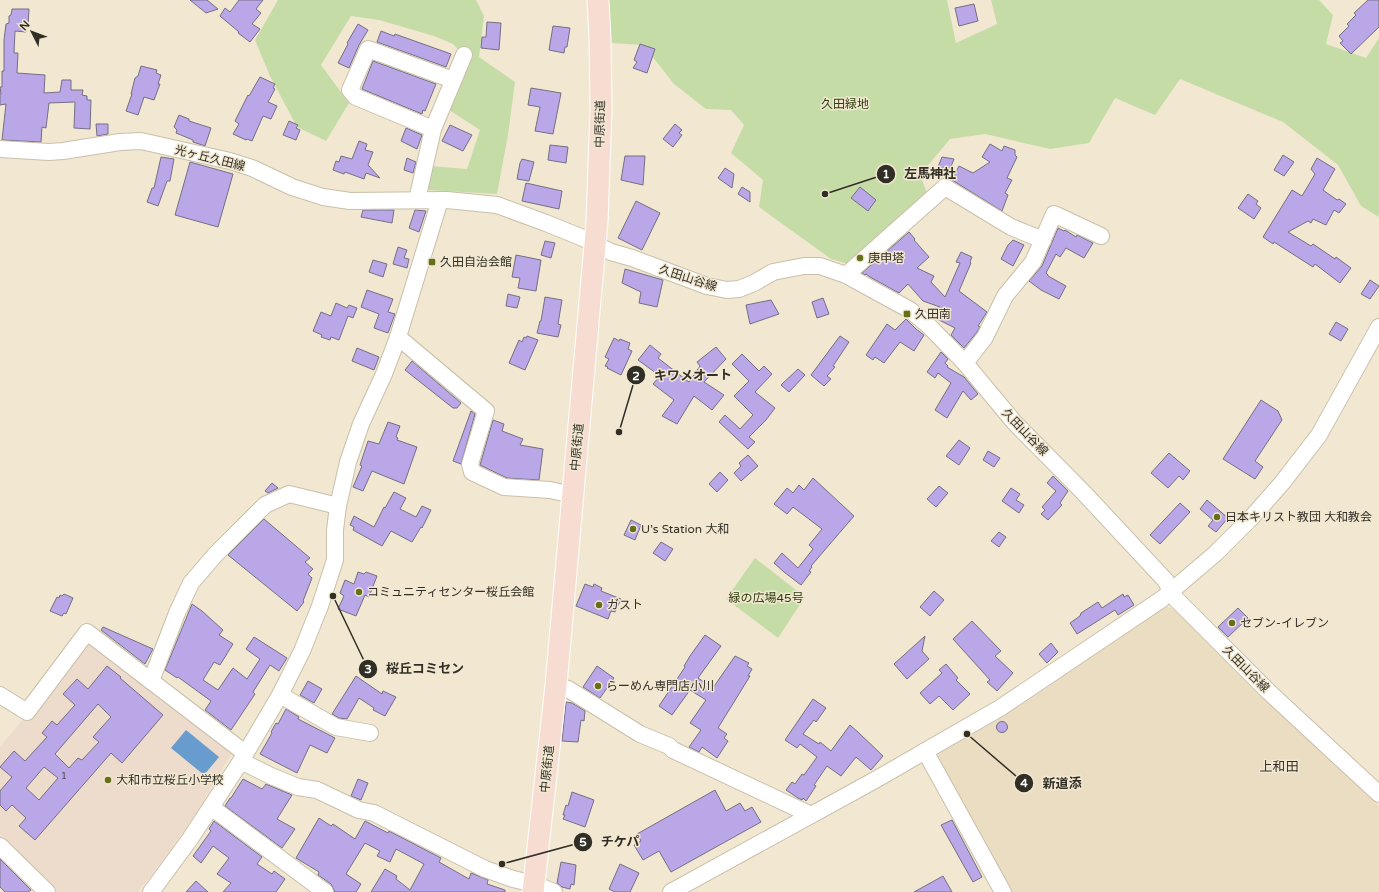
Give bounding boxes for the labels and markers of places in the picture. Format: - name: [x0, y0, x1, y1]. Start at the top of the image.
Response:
- callout: 左馬神社: [876, 161, 964, 186]
- place label: 庚申塔: [868, 251, 904, 265]
- marker: 庚申塔: [855, 253, 865, 263]
- place label: 久田自治会館: [440, 255, 512, 269]
- marker: 久田自治会館: [427, 257, 437, 267]
- place label: 久田南: [915, 307, 951, 321]
- marker: 久田南: [902, 309, 912, 319]
- callout: キワメオート: [626, 363, 740, 388]
- place label: 日本キリスト教団 大和教会: [1225, 510, 1372, 524]
- marker: 日本キリスト教団 大和教会: [1212, 512, 1222, 522]
- place label: U’s Station 大和: [641, 522, 729, 536]
- marker: U’s Station 大和: [628, 524, 638, 534]
- place label: コミュニティセンター桜丘会館: [367, 585, 534, 599]
- marker: コミュニティセンター桜丘会館: [354, 587, 364, 597]
- place label: ガスト: [607, 598, 643, 612]
- marker: ガスト: [594, 600, 604, 610]
- place label: セブン-イレブン: [1240, 616, 1329, 630]
- marker: セブン-イレブン: [1227, 618, 1237, 628]
- callout: 桜丘コミセン: [358, 656, 472, 681]
- place label: らーめん専門店小川: [606, 679, 714, 693]
- marker: らーめん専門店小川: [593, 681, 603, 691]
- callout: 新道添: [1014, 771, 1089, 796]
- place label: 大和市立桜丘小学校: [116, 773, 224, 787]
- marker: 大和市立桜丘小学校: [103, 775, 113, 785]
- callout: チケパ: [573, 829, 648, 854]

